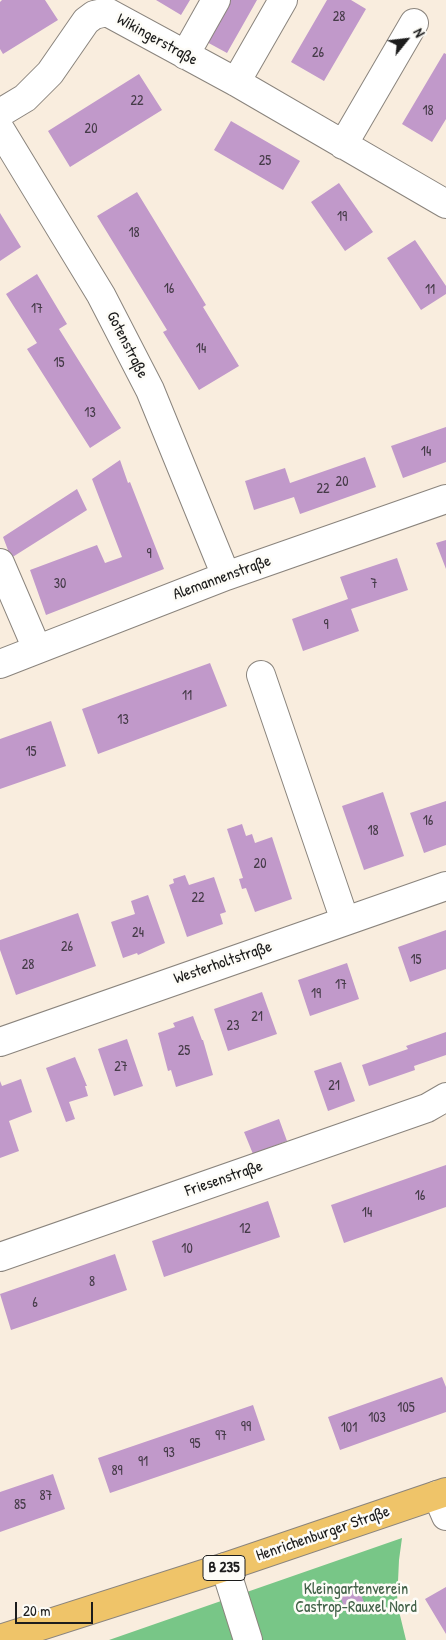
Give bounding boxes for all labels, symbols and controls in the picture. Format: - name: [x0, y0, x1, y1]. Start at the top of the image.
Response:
- house number: 28: [333, 9, 345, 25]
- street label: Wikingerstraße: [113, 10, 201, 70]
- north arrow: [381, 15, 431, 65]
- text: N: [409, 25, 430, 40]
- house number: 26: [312, 45, 324, 61]
- house number: 22: [130, 93, 144, 109]
- house number: 18: [422, 103, 434, 119]
- house number: 20: [85, 121, 97, 137]
- house number: 25: [259, 153, 271, 169]
- house number: 19: [337, 209, 347, 225]
- house number: 18: [128, 225, 140, 241]
- house number: 16: [164, 281, 174, 297]
- house number: 11: [425, 282, 435, 298]
- house number: 17: [31, 301, 43, 317]
- street label: Gotenstraße: [102, 308, 152, 382]
- house number: 14: [196, 341, 206, 357]
- house number: 15: [53, 355, 65, 371]
- house number: 13: [84, 405, 96, 421]
- house number: 14: [421, 444, 431, 460]
- house number: 20: [336, 474, 348, 490]
- house number: 22: [316, 481, 330, 497]
- house number: 9: [146, 546, 152, 562]
- street label: Alemannenstraße: [171, 551, 273, 605]
- house number: 30: [54, 576, 66, 592]
- house number: 7: [371, 576, 377, 592]
- house number: 9: [323, 617, 329, 633]
- house number: 11: [182, 688, 192, 704]
- house number: 13: [117, 712, 129, 728]
- house number: 15: [25, 744, 37, 760]
- house number: 16: [423, 813, 433, 829]
- house number: 18: [367, 823, 379, 839]
- house number: 20: [254, 856, 266, 872]
- house number: 22: [191, 890, 205, 906]
- house number: 24: [132, 925, 144, 941]
- street label: Westerholtstraße: [172, 937, 274, 989]
- house number: 26: [61, 939, 73, 955]
- house number: 15: [410, 952, 422, 968]
- house number: 28: [22, 957, 34, 973]
- house number: 17: [335, 977, 347, 993]
- house number: 19: [311, 986, 321, 1002]
- house number: 21: [251, 1009, 263, 1025]
- house number: 23: [227, 1018, 239, 1034]
- house number: 25: [178, 1043, 190, 1059]
- house number: 27: [114, 1059, 128, 1075]
- house number: 21: [328, 1078, 340, 1094]
- street label: Friesenstraße: [183, 1157, 265, 1201]
- house number: 16: [415, 1188, 425, 1204]
- house number: 14: [362, 1205, 372, 1221]
- house number: 12: [239, 1221, 251, 1237]
- house number: 10: [181, 1241, 193, 1257]
- house number: 8: [89, 1274, 95, 1290]
- house number: 6: [32, 1295, 38, 1311]
- house number: 105: [397, 1400, 415, 1416]
- house number: 103: [368, 1410, 386, 1426]
- house number: 99: [241, 1419, 251, 1435]
- house number: 101: [341, 1420, 357, 1436]
- house number: 97: [215, 1428, 227, 1444]
- house number: 95: [189, 1436, 201, 1452]
- house number: 93: [163, 1445, 175, 1461]
- house number: 91: [138, 1454, 148, 1470]
- house number: 89: [111, 1463, 123, 1479]
- house number: 87: [40, 1488, 52, 1504]
- house number: 85: [14, 1497, 26, 1513]
- street label: Henrichenburger Straße: [254, 1502, 392, 1566]
- road number: B 235: [203, 1556, 245, 1580]
- park label: Kleingartenverein Castrop-Rauxel Nord: [295, 1580, 417, 1618]
- scale bar: [18, 1592, 95, 1624]
- text: 20 m: [23, 1600, 50, 1621]

